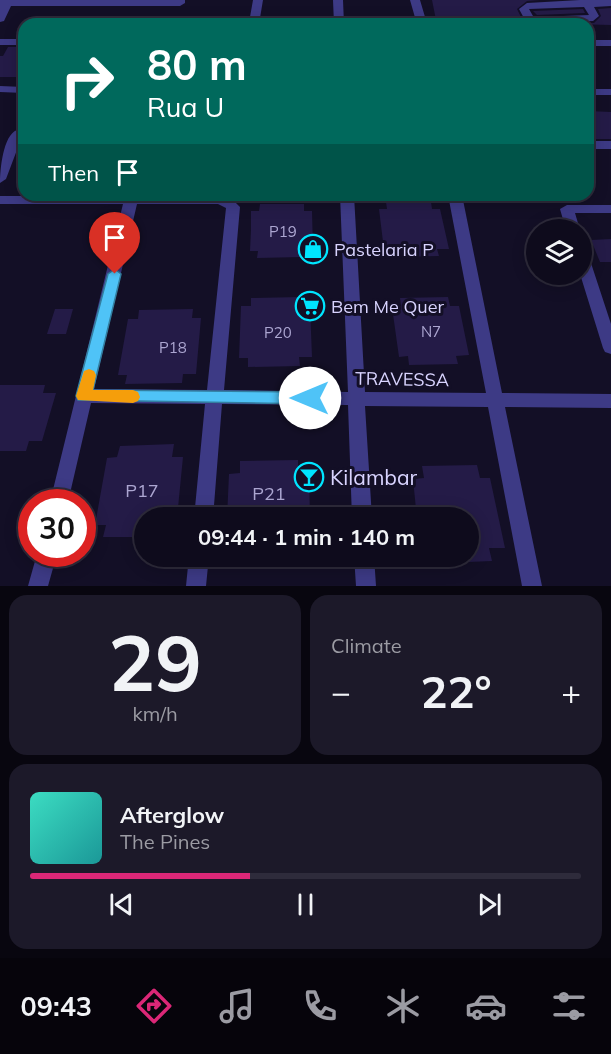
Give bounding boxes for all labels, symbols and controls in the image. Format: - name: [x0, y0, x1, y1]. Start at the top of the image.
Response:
- text: 80 m: [147, 38, 247, 91]
- icon: right: [48, 42, 126, 120]
- text: Rua U: [147, 90, 224, 124]
- icon: arrive: [111, 156, 144, 189]
- text: Then: [48, 159, 99, 187]
- pin: [89, 212, 140, 274]
- map controls: [526, 219, 592, 285]
- button: layers: [526, 219, 592, 285]
- icon: arrive: [98, 221, 131, 254]
- house number: P19: [269, 222, 297, 241]
- shop icon: Pastelaria P: [297, 233, 329, 265]
- place label: Pastelaria P: [334, 238, 434, 261]
- supermarket icon: Bem Me Quer: [294, 290, 326, 322]
- place label: Bem Me Quer: [331, 295, 445, 318]
- house number: N7: [421, 322, 441, 341]
- house number: P20: [264, 323, 292, 342]
- house number: P18: [159, 338, 187, 357]
- position arrow: [278, 366, 342, 430]
- street label: TRAVESSA: [355, 367, 449, 391]
- bar icon: Kilambar: [293, 461, 325, 493]
- place label: Kilambar: [330, 464, 418, 490]
- house number: P17: [125, 479, 159, 502]
- house number: P21: [252, 482, 286, 505]
- speed limit sign: 30: [18, 489, 96, 567]
- text: 09:44 · 1 min · 140 m: [198, 523, 415, 551]
- text: 29: [108, 613, 202, 711]
- text: Climate: [331, 633, 402, 658]
- text: 22°: [420, 663, 492, 719]
- text: −: [331, 671, 351, 712]
- text: +: [561, 671, 581, 712]
- text: km/h: [132, 701, 178, 726]
- text: Afterglow: [120, 801, 224, 829]
- text: The Pines: [120, 829, 210, 854]
- icon: previous: [105, 888, 138, 921]
- icon: pause: [289, 888, 322, 921]
- icon: next: [473, 888, 506, 921]
- icon: directions: [133, 985, 175, 1027]
- icon: music: [216, 985, 258, 1027]
- icon: phone: [299, 985, 341, 1027]
- icon: climate: [382, 985, 424, 1027]
- icon: car: [465, 985, 507, 1027]
- icon: filters: [548, 985, 590, 1027]
- text: 09:43: [21, 989, 92, 1023]

